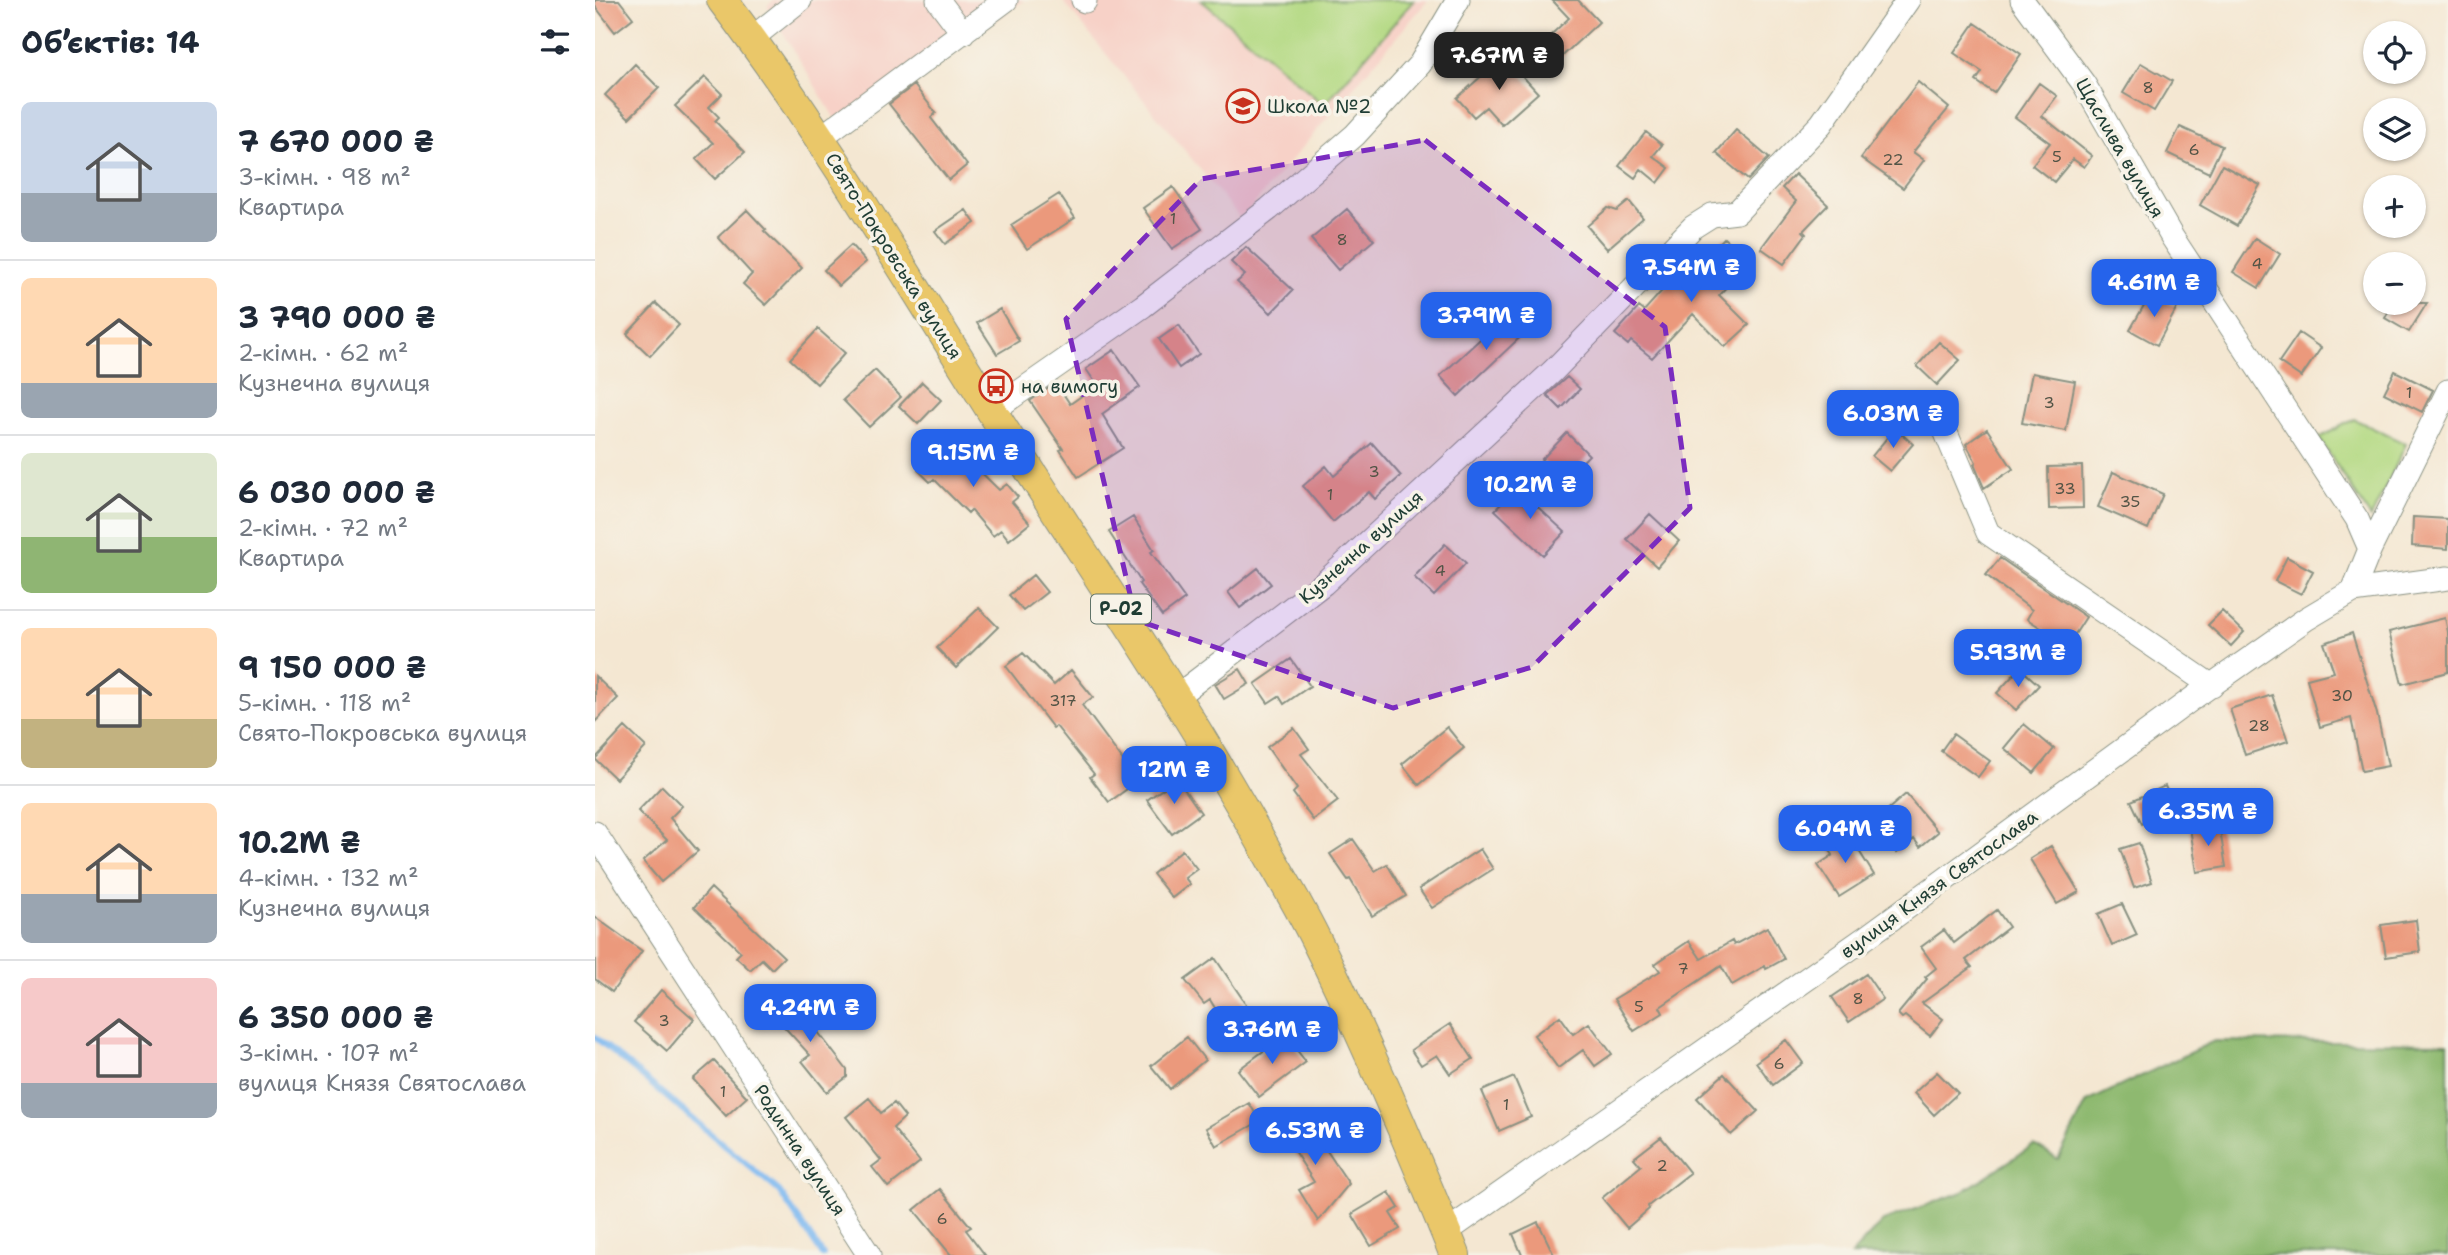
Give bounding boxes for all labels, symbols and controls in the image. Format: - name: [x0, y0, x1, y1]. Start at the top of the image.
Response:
- map controls: [2363, 21, 2426, 315]
- button: locate: [2363, 21, 2426, 84]
- text: Об’єктів: 14: [21, 22, 200, 63]
- icon: filters: [536, 23, 574, 61]
- pin: 7.67M ₴: [1434, 32, 1564, 92]
- text: 7.67M ₴: [1450, 40, 1548, 70]
- street label: Щаслива вулиця: [2070, 74, 2170, 222]
- house number: 8: [2142, 77, 2154, 98]
- school or university icon: Школа №2: [1224, 87, 1262, 125]
- place label: Школа №2: [1267, 94, 1371, 119]
- button: layers: [2363, 98, 2426, 161]
- text: 7 670 000 ₴: [238, 121, 434, 162]
- icon: home: [77, 130, 161, 214]
- house number: 6: [2188, 139, 2200, 160]
- house number: 5: [2052, 146, 2062, 167]
- street label: Свято-Покровська вулиця: [820, 148, 968, 364]
- house number: 22: [1882, 149, 1904, 170]
- text: 3-кімн. · 98 m²: [238, 162, 411, 192]
- button: +: [2363, 175, 2426, 238]
- text: Квартира: [238, 192, 344, 222]
- house number: 1: [1170, 208, 1176, 229]
- house number: 8: [1336, 229, 1348, 250]
- pin: 7.54M ₴: [1626, 244, 1756, 304]
- text: 7.54M ₴: [1642, 252, 1740, 282]
- button: −: [2363, 252, 2426, 315]
- house number: 4: [2251, 253, 2263, 274]
- pin: 4.61M ₴: [2089, 260, 2219, 319]
- text: 4.61M ₴: [2108, 267, 2200, 297]
- pin: 3.79M ₴: [1421, 292, 1551, 352]
- text: 3 790 000 ₴: [238, 297, 436, 338]
- text: 3.79M ₴: [1437, 300, 1535, 330]
- icon: home: [77, 306, 161, 390]
- text: 2-кімн. · 62 m²: [238, 338, 408, 368]
- bus stop icon: на вимогу: [977, 367, 1015, 405]
- text: Кузнечна вулиця: [238, 368, 430, 398]
- place label: на вимогу: [1021, 374, 1118, 399]
- house number: 1: [2406, 382, 2412, 403]
- pin: 6.03M ₴: [1828, 391, 1958, 450]
- house number: 3: [2043, 392, 2055, 413]
- text: 6.03M ₴: [1843, 398, 1943, 428]
- pin: 9.15M ₴: [908, 430, 1038, 489]
- text: 9.15M ₴: [927, 437, 1019, 467]
- house number: 3: [1368, 461, 1380, 482]
- pin: 10.2M ₴: [1465, 462, 1595, 521]
- text: 10.2M ₴: [1483, 469, 1577, 499]
- text: 6 030 000 ₴: [238, 472, 435, 513]
- house number: 33: [2054, 478, 2076, 499]
- icon: home: [77, 481, 161, 565]
- house number: 1: [1327, 484, 1333, 505]
- street label: Кузнечна вулиця: [1294, 485, 1428, 609]
- house number: 35: [2120, 491, 2140, 512]
- text: 2-кімн. · 72 m²: [238, 513, 408, 543]
- text: Квартира: [238, 543, 344, 573]
- house number: 4: [1434, 560, 1446, 581]
- road number: Р-02: [1091, 594, 1151, 624]
- pin: 5.93M ₴: [1953, 630, 2083, 689]
- text: 5.93M ₴: [1970, 637, 2066, 667]
- text: 9 150 000 ₴: [238, 647, 427, 688]
- icon: home: [77, 656, 161, 740]
- house number: 30: [2331, 685, 2353, 706]
- text: 5-кімн. · 118 m²: [238, 688, 411, 718]
- house number: 317: [1049, 690, 1077, 711]
- house number: 28: [2248, 715, 2270, 736]
- text: Свято-Покровська вулиця: [238, 718, 528, 748]
- pin: 12M ₴: [1125, 746, 1223, 806]
- text: 12M ₴: [1138, 754, 1210, 784]
- pin: 6.35M ₴: [2143, 788, 2273, 848]
- text: 6.35M ₴: [2158, 796, 2258, 826]
- street label: вулиця Князя Святослава: [1835, 804, 2043, 964]
- pin: 6.04M ₴: [1780, 806, 1910, 865]
- text: 6.04M ₴: [1795, 813, 1895, 843]
- text: 10.2M ₴: [238, 822, 361, 863]
- icon: home: [77, 831, 161, 915]
- text: 4-кімн. · 132 m²: [238, 863, 419, 893]
- text: Кузнечна вулиця: [238, 893, 430, 923]
- house number: 7: [1677, 958, 1689, 979]
- pin: 4.24M ₴: [745, 984, 875, 1044]
- house number: 8: [1852, 988, 1864, 1009]
- text: 4.24M ₴: [760, 992, 860, 1022]
- house number: 5: [1634, 996, 1644, 1017]
- text: 6 350 000 ₴: [238, 997, 434, 1038]
- icon: home: [77, 1006, 161, 1090]
- pin: 3.76M ₴: [1207, 1006, 1337, 1066]
- house number: 3: [658, 1010, 670, 1031]
- text: 3.76M ₴: [1223, 1014, 1321, 1044]
- text: 3-кімн. · 107 m²: [238, 1038, 419, 1068]
- house number: 6: [1773, 1053, 1785, 1074]
- text: вулиця Князя Святослава: [238, 1068, 526, 1098]
- street label: Родинна вулиця: [748, 1079, 852, 1221]
- house number: 1: [720, 1081, 726, 1102]
- house number: 1: [1503, 1094, 1509, 1115]
- pin: 6.53M ₴: [1250, 1108, 1380, 1167]
- text: 6.53M ₴: [1265, 1115, 1365, 1145]
- house number: 2: [1656, 1155, 1668, 1176]
- house number: 6: [936, 1208, 948, 1229]

